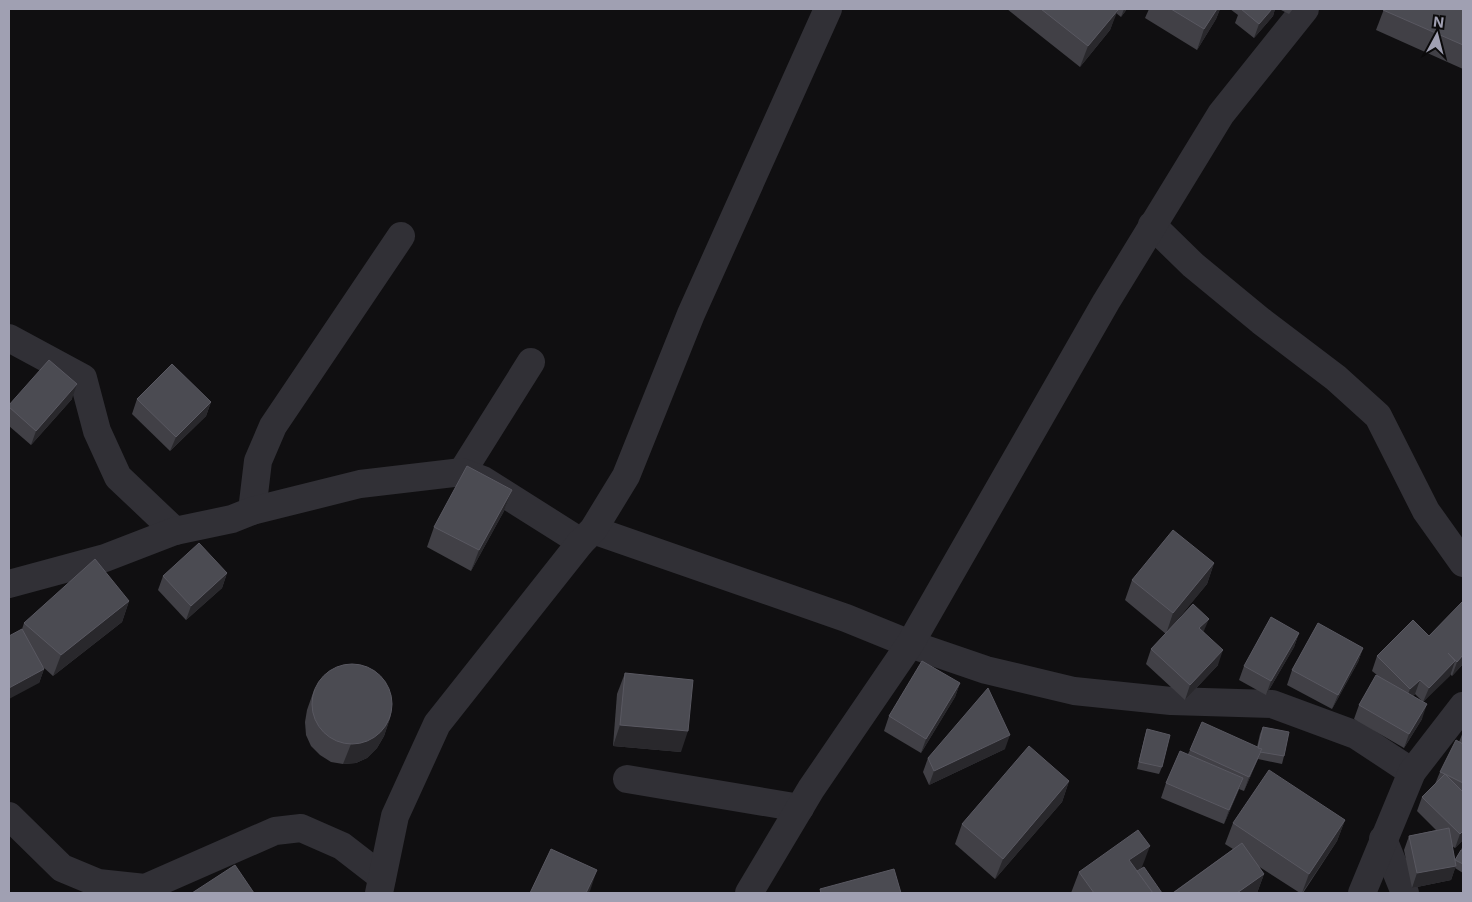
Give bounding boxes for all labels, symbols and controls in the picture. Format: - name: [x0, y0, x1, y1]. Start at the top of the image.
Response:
- north arrow: [1412, 10, 1462, 60]
- text: N: [1432, 13, 1445, 31]

